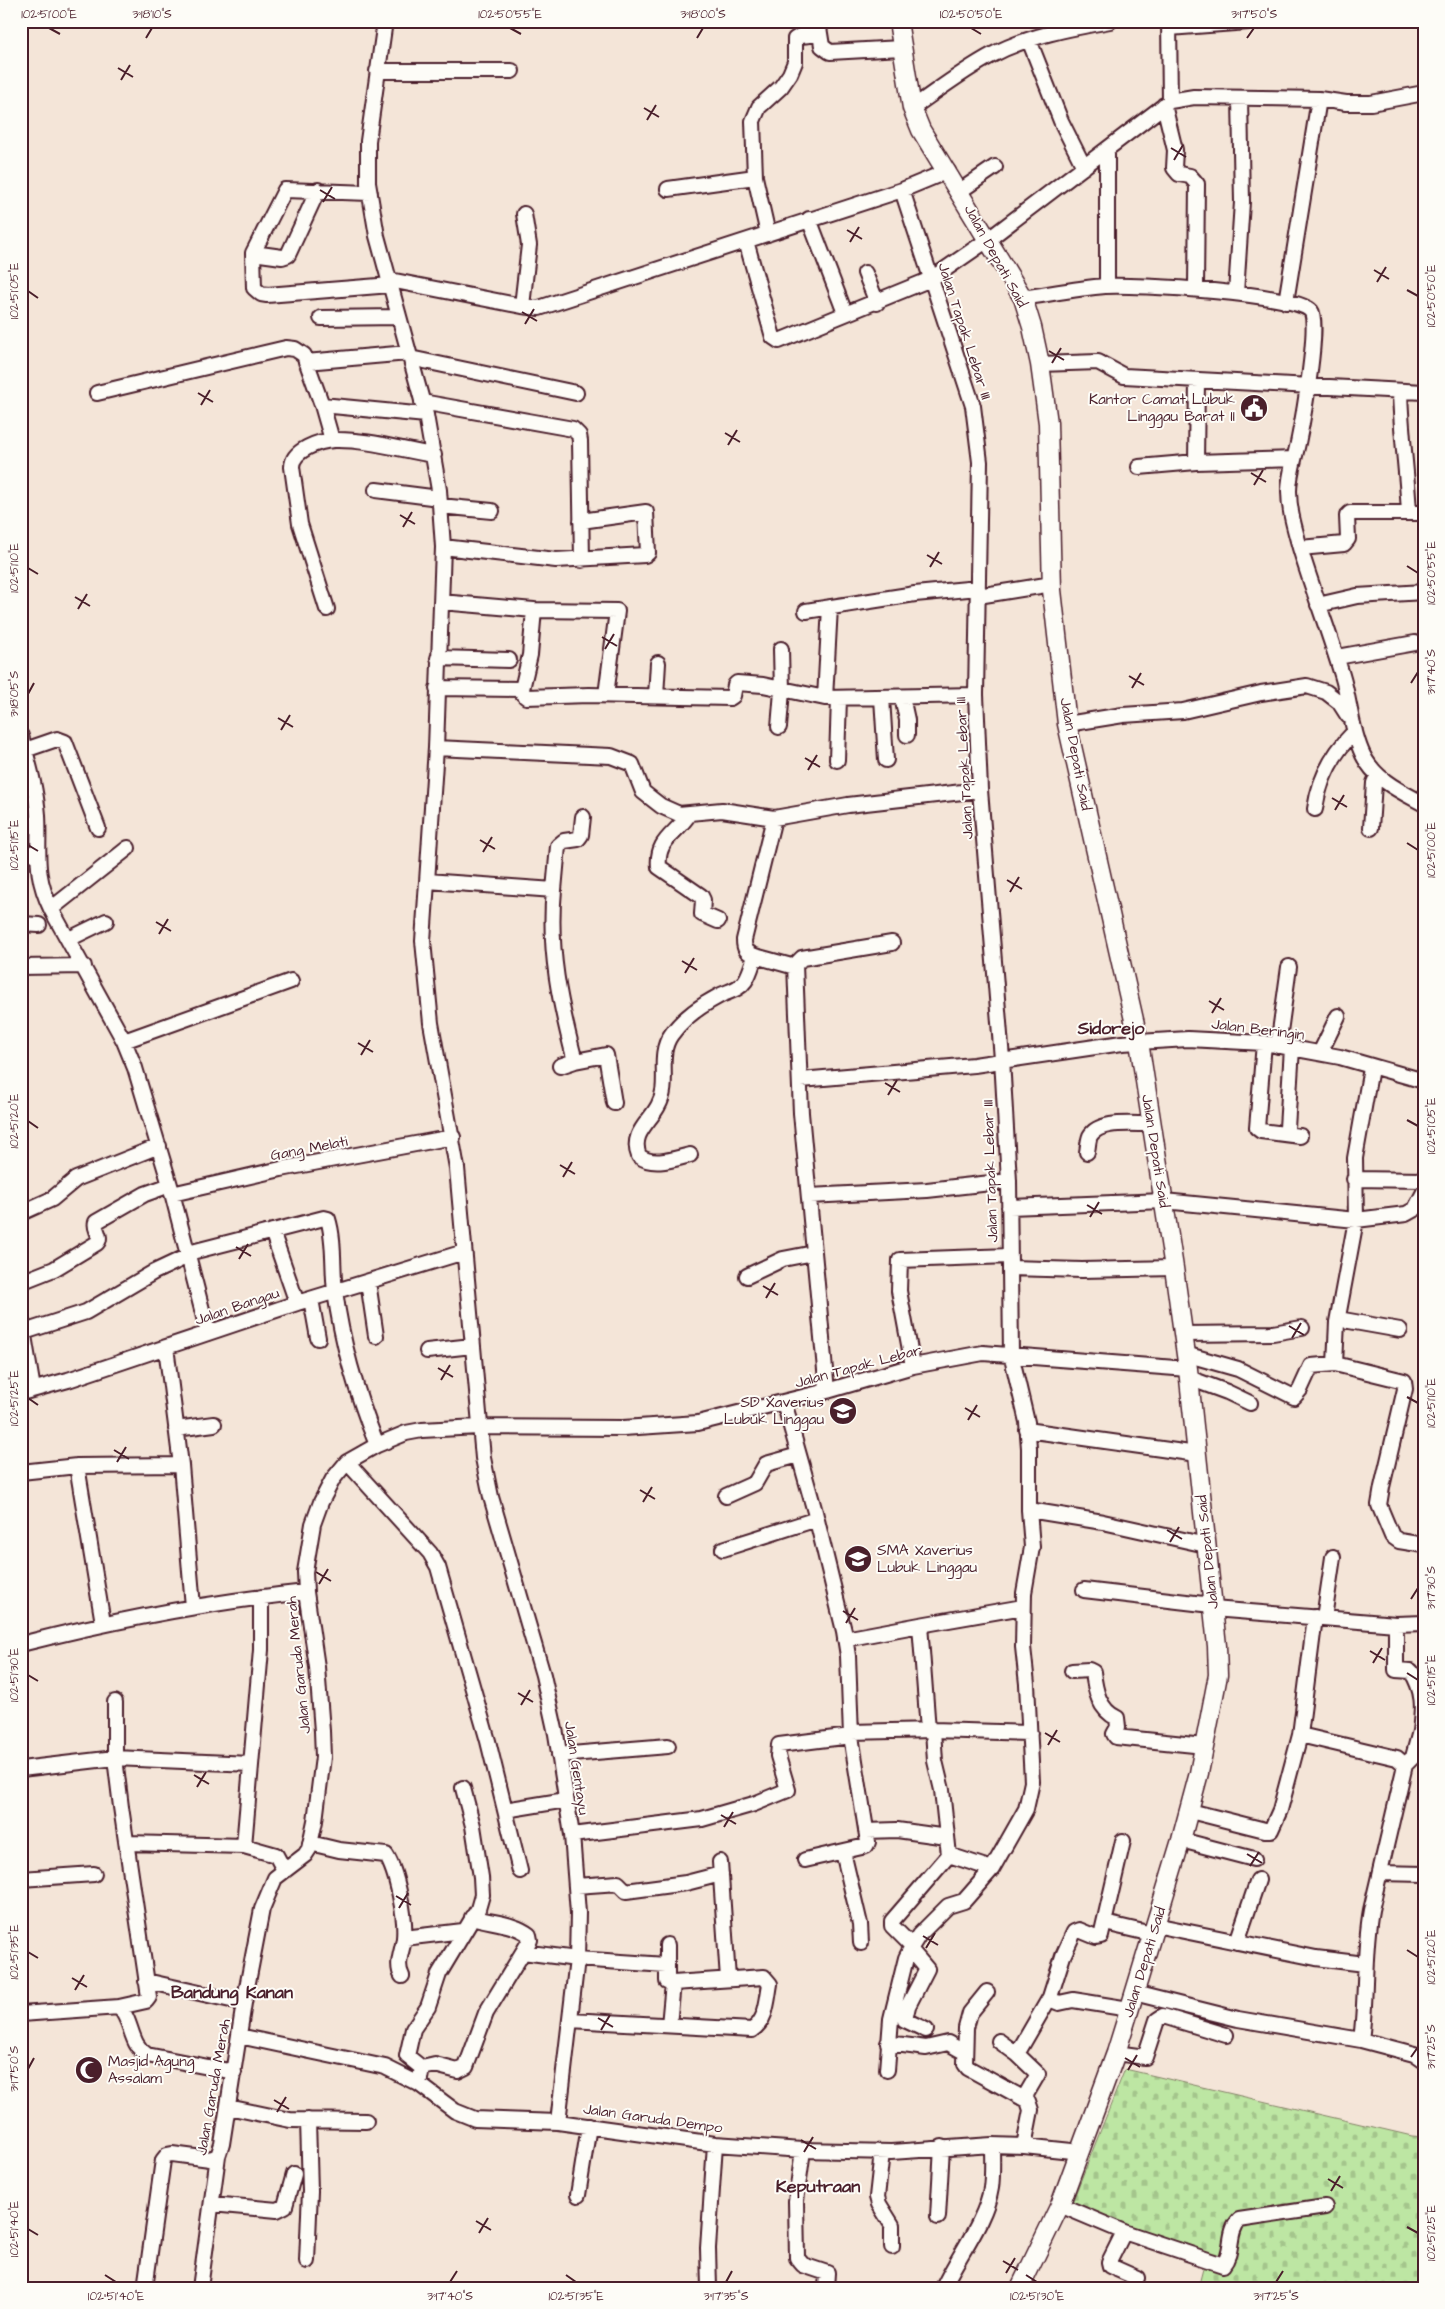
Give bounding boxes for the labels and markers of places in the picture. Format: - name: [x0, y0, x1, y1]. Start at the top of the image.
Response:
- place label: Kantor Camat Lubuk Linggau Barat II: [1089, 389, 1235, 428]
- public building icon: Kantor Camat Lubuk Linggau Barat II: [1239, 393, 1269, 423]
- place label: SD Xaverius Lubuk Linggau: [724, 1392, 824, 1431]
- school or university icon: SD Xaverius Lubuk Linggau: [828, 1396, 858, 1426]
- place label: SMA Xaverius Lubuk Linggau: [877, 1540, 978, 1579]
- school or university icon: SMA Xaverius Lubuk Linggau: [843, 1544, 873, 1574]
- place label: Masjid Agung Assalam: [108, 2051, 195, 2089]
- mosque icon: Masjid Agung Assalam: [74, 2055, 104, 2085]

